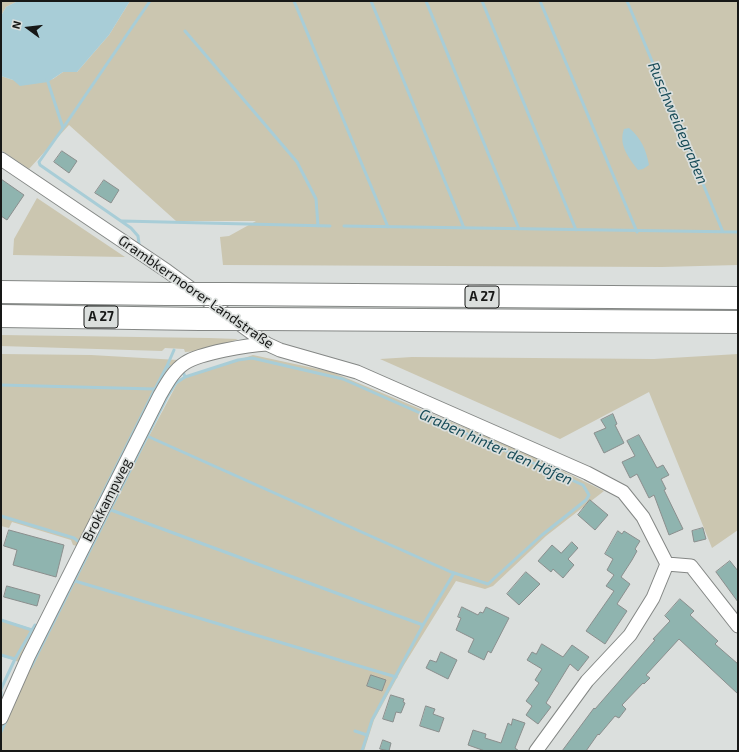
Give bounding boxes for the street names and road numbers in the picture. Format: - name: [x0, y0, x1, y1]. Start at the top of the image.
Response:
- street label: Grambkermoorer Landstraße: [115, 232, 277, 352]
- road number: A 27: [465, 286, 499, 308]
- road number: A 27: [84, 306, 118, 328]
- street label: Brokkampweg: [79, 456, 135, 544]

